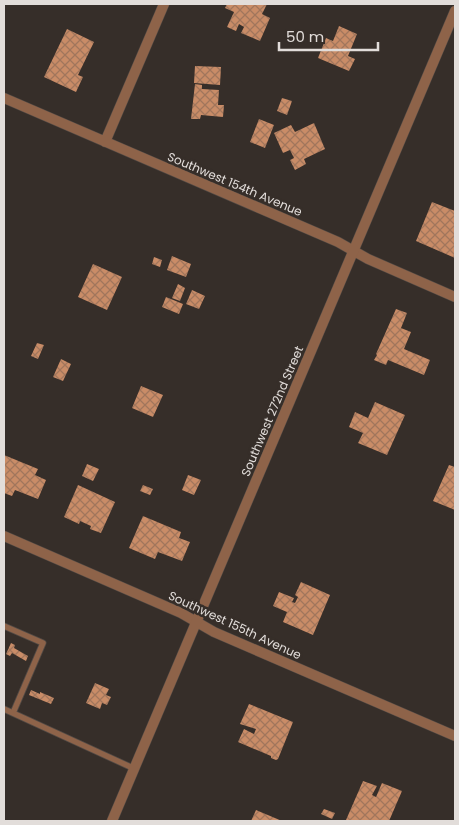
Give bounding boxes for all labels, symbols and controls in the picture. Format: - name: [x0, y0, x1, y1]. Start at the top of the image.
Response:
- scale bar: [279, 20, 378, 52]
- text: 50 m: [286, 26, 324, 47]
- street label: Southwest 154th Avenue: [165, 148, 305, 220]
- street label: Southwest 272nd Street: [237, 343, 307, 479]
- street label: Southwest 155th Avenue: [166, 587, 304, 663]

